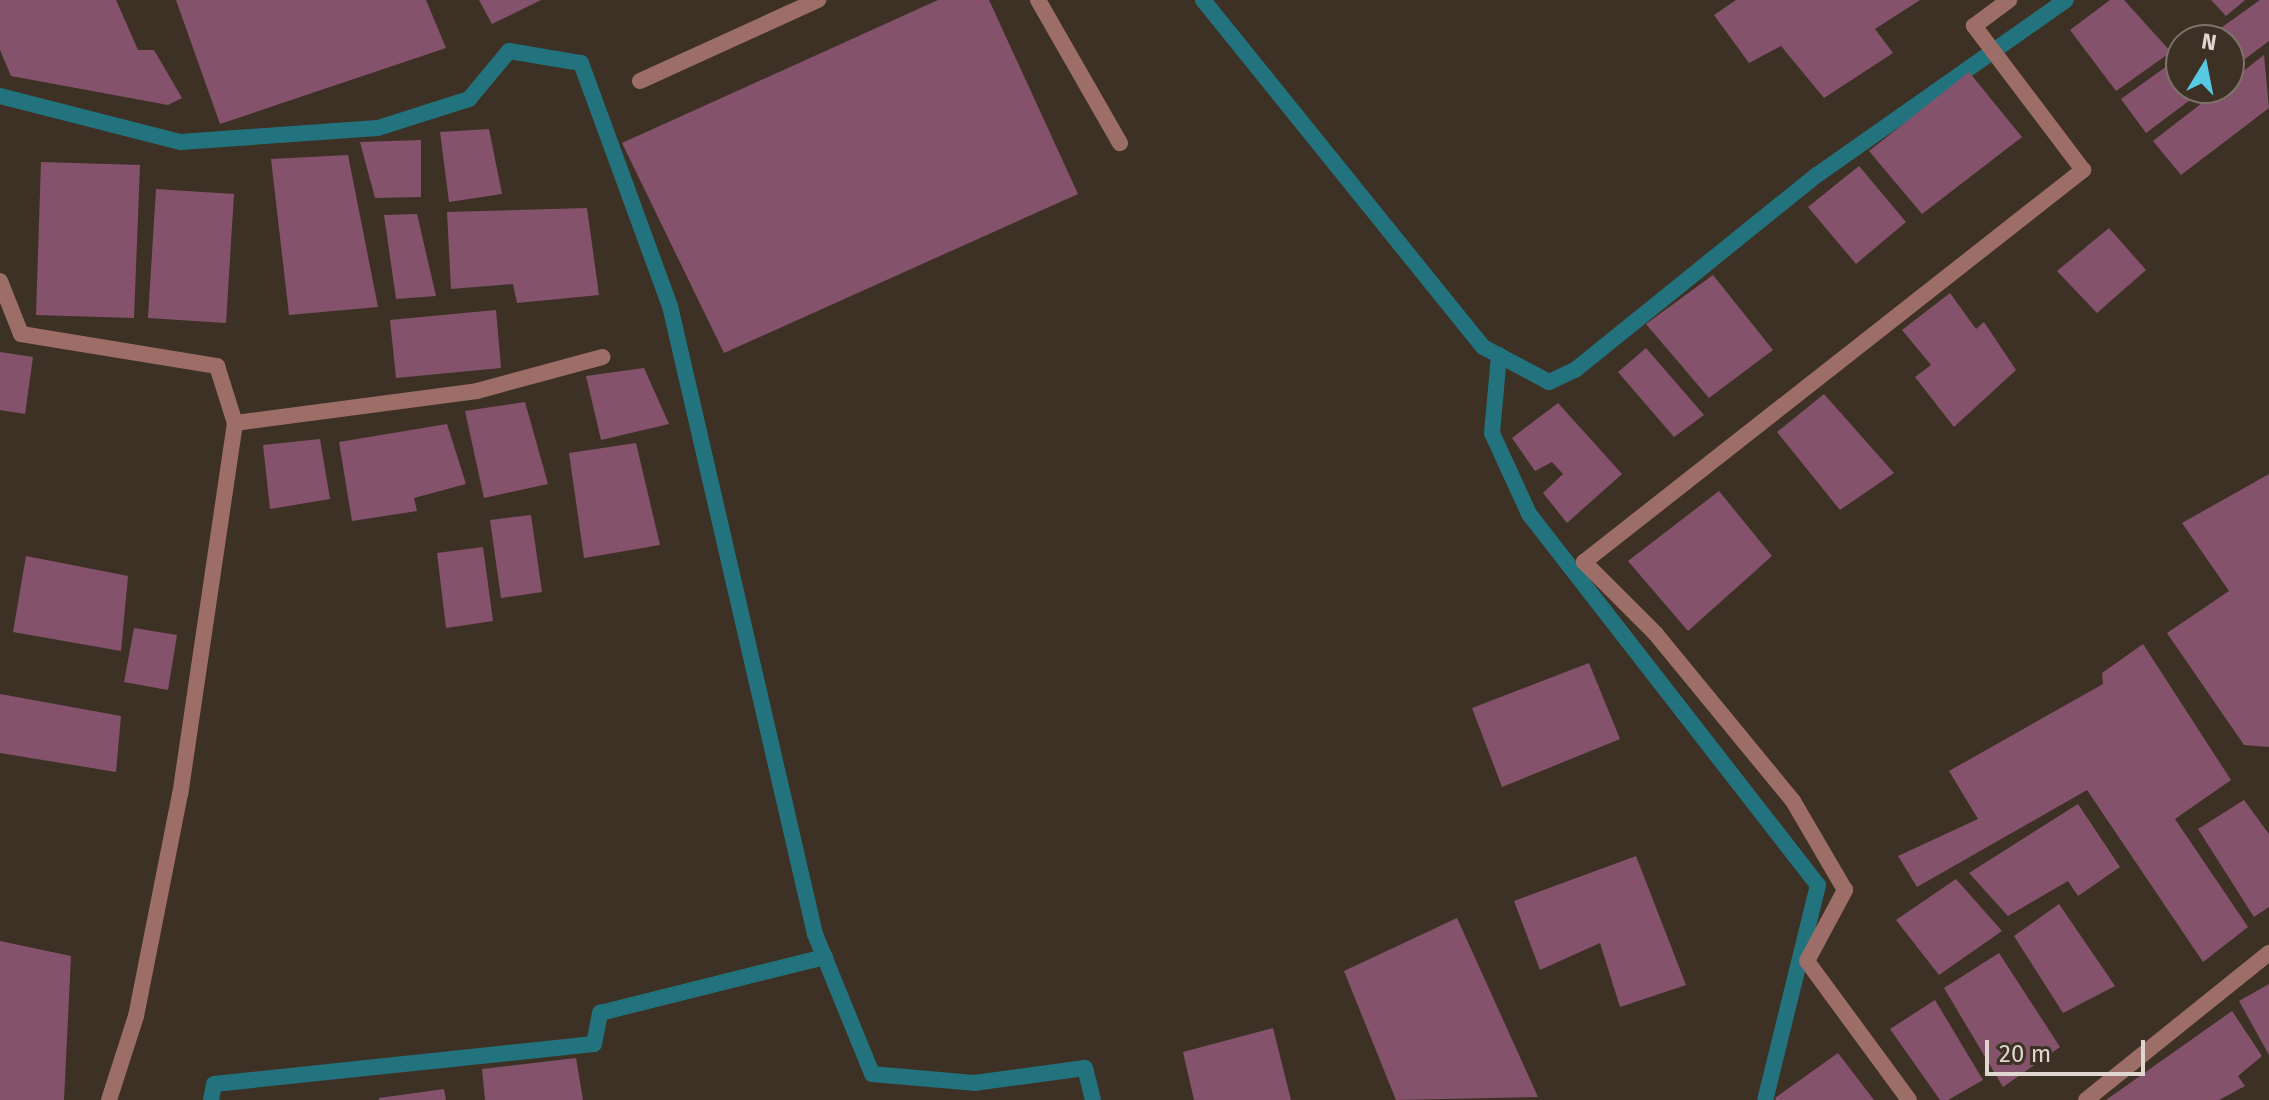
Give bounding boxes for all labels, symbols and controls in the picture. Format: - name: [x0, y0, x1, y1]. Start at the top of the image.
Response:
- north arrow: [2165, 24, 2245, 104]
- text: N: [2199, 27, 2218, 56]
- scale bar: [1989, 1024, 2149, 1074]
- text: 20 m: [1999, 1040, 2051, 1068]

